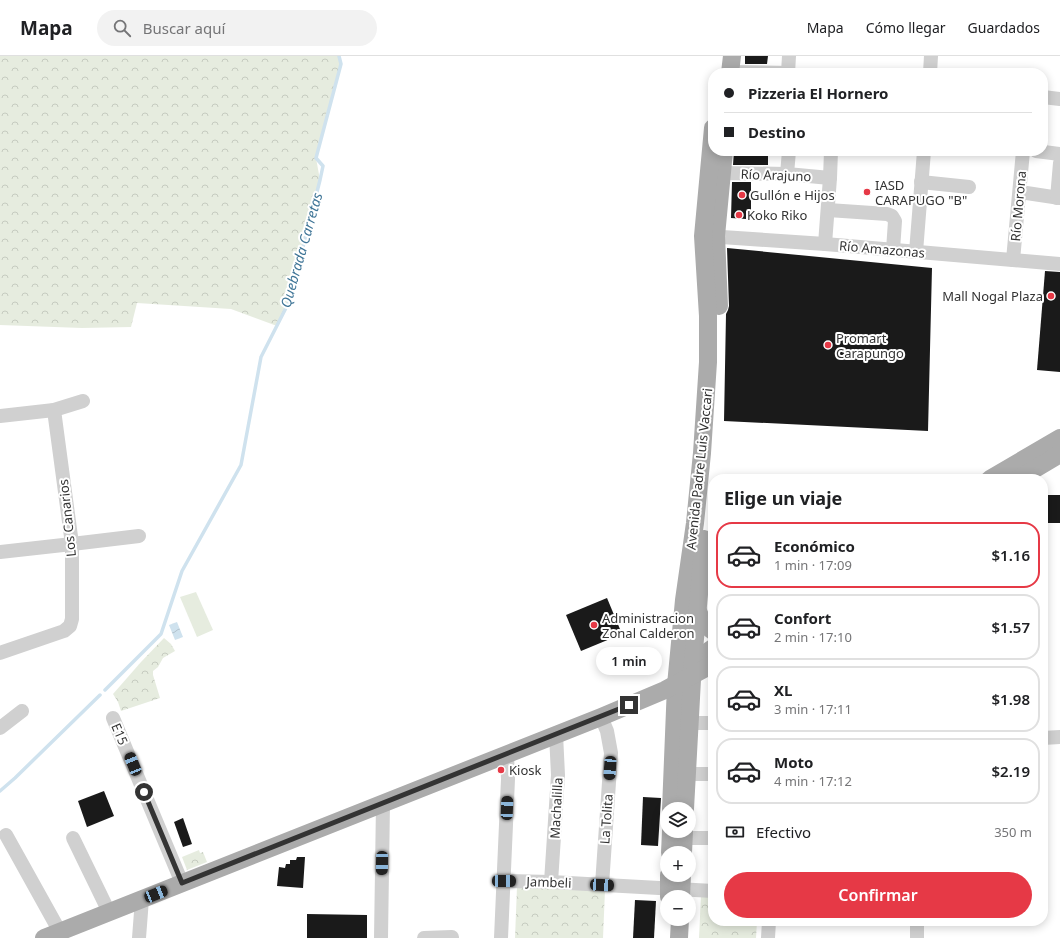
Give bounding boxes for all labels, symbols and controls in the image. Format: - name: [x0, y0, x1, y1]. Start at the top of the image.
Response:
- search box: [97, 10, 377, 46]
- text: Mapa: [20, 15, 73, 41]
- icon: search: [111, 17, 133, 39]
- text: Buscar aquí: [143, 18, 225, 38]
- text: Mapa: [807, 18, 844, 37]
- text: Cómo llegar: [866, 18, 946, 37]
- text: Guardados: [968, 18, 1040, 37]
- text: Pizzeria El Hornero: [748, 83, 888, 103]
- text: Destino: [748, 122, 806, 142]
- street label: Río Arajuno: [740, 165, 812, 185]
- street label: Río Morona: [1006, 170, 1030, 242]
- place label: IASD CARAPUGO "B": [875, 176, 967, 209]
- place label: Gullón e Hijos: [750, 186, 835, 204]
- marker: IASD CARAPUGO "B": [862, 187, 872, 197]
- water label: Quebrada Carretas: [275, 190, 327, 310]
- marker: Gullón e Hijos: [737, 190, 747, 200]
- place label: Koko Riko: [747, 206, 807, 224]
- marker: Koko Riko: [734, 210, 744, 220]
- street label: Río Amazonas: [838, 236, 926, 262]
- place label: Mall Nogal Plaza: [942, 287, 1043, 305]
- marker: Mall Nogal Plaza: [1046, 291, 1056, 301]
- place label: Promart Carapungo: [836, 329, 904, 362]
- marker: Promart Carapungo: [823, 340, 833, 350]
- street label: Avenida Padre Luis Vaccari: [682, 387, 716, 551]
- street label: Los Canarios: [54, 478, 80, 558]
- text: Elige un viaje: [724, 486, 842, 510]
- text: Económico: [774, 536, 855, 556]
- icon: car: [726, 537, 762, 573]
- text: $1.16: [992, 545, 1030, 565]
- text: 1 min · 17:09: [774, 556, 852, 574]
- text: Confort: [774, 608, 831, 628]
- place label: Administracion Zonal Calderon: [602, 609, 695, 642]
- icon: car: [726, 609, 762, 645]
- text: $1.57: [992, 617, 1030, 637]
- marker: Administracion Zonal Calderon: [589, 620, 599, 630]
- text: 2 min · 17:10: [774, 628, 852, 646]
- callout: 1 min: [596, 647, 662, 675]
- text: 1 min: [611, 652, 647, 670]
- text: XL: [774, 680, 792, 700]
- icon: car: [726, 681, 762, 717]
- text: $1.98: [992, 689, 1030, 709]
- route end: [620, 696, 638, 714]
- text: 3 min · 17:11: [774, 700, 852, 718]
- street label: E15: [107, 720, 133, 748]
- car: [123, 751, 143, 777]
- text: Moto: [774, 752, 813, 772]
- icon: car: [726, 753, 762, 789]
- car: [603, 756, 617, 780]
- place label: Kiosk: [509, 761, 541, 779]
- text: $2.19: [992, 761, 1030, 781]
- marker: Kiosk: [496, 765, 506, 775]
- text: 4 min · 17:12: [774, 772, 852, 790]
- street label: Machalilla: [545, 777, 567, 839]
- route start: [135, 783, 153, 801]
- street label: La Tolita: [595, 793, 617, 845]
- car: [501, 796, 513, 820]
- map controls: [660, 802, 696, 926]
- button: layers: [660, 802, 696, 838]
- icon: cash: [724, 821, 746, 843]
- text: Efectivo: [756, 822, 811, 842]
- text: 350 m: [994, 823, 1032, 841]
- button: +: [660, 846, 696, 882]
- car: [376, 851, 388, 875]
- street label: Jambeli: [524, 872, 572, 892]
- button: Confirmar: [724, 872, 1032, 918]
- car: [492, 875, 516, 887]
- car: [590, 878, 614, 892]
- car: [143, 884, 169, 904]
- button: −: [660, 890, 696, 926]

